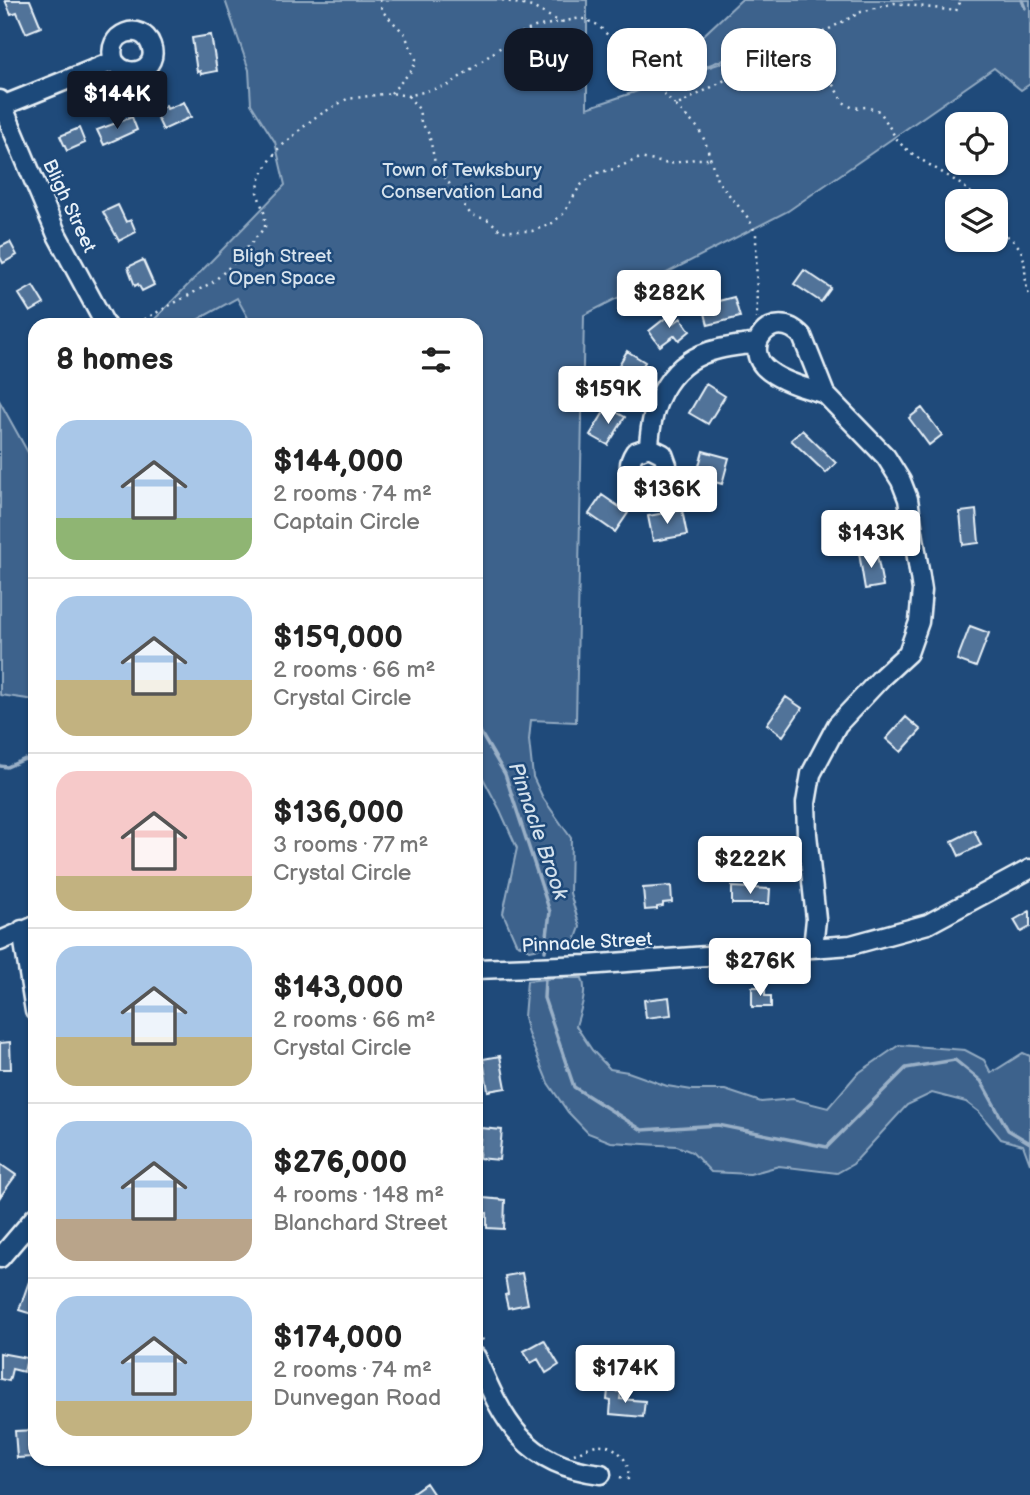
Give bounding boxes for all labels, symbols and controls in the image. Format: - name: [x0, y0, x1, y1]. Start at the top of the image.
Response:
- chip: Buy: [504, 28, 593, 91]
- chip: Rent: [607, 28, 707, 91]
- chip: Filters: [721, 28, 836, 91]
- pin: $144K: [68, 72, 166, 131]
- text: $144K: [83, 80, 151, 108]
- map controls: [945, 112, 1008, 252]
- button: locate: [945, 112, 1008, 175]
- street label: Bligh Street: [37, 156, 101, 256]
- park label: Town of Tewksbury Conservation Land: [381, 159, 543, 204]
- button: layers: [945, 189, 1008, 252]
- park label: Bligh Street Open Space: [229, 245, 335, 290]
- pin: $282K: [620, 270, 718, 330]
- text: $282K: [633, 279, 705, 307]
- icon: filters: [417, 341, 455, 379]
- text: 8 homes: [56, 342, 173, 378]
- pin: $159K: [559, 366, 657, 426]
- text: $159K: [574, 375, 642, 403]
- text: $144,000: [273, 444, 403, 480]
- icon: home: [112, 448, 196, 532]
- pin: $136K: [618, 466, 716, 526]
- text: $136K: [633, 475, 701, 503]
- text: 2 rooms · 74 m²: [273, 480, 432, 508]
- text: Captain Circle: [273, 508, 420, 536]
- pin: $143K: [822, 510, 920, 570]
- text: $143K: [837, 519, 905, 547]
- text: $159,000: [273, 620, 403, 656]
- icon: home: [112, 624, 196, 708]
- text: 2 rooms · 66 m²: [273, 656, 435, 684]
- text: Crystal Circle: [273, 684, 412, 712]
- water label: Pinnacle Brook: [503, 759, 573, 904]
- text: $136,000: [273, 795, 404, 831]
- icon: home: [112, 799, 196, 883]
- text: 3 rooms · 77 m²: [273, 831, 429, 859]
- pin: $222K: [701, 836, 799, 896]
- text: $222K: [714, 845, 786, 873]
- text: Crystal Circle: [273, 859, 412, 887]
- street label: Pinnacle Street: [521, 928, 653, 958]
- pin: $276K: [711, 939, 809, 998]
- text: $276K: [725, 947, 795, 975]
- text: $143,000: [273, 970, 403, 1006]
- icon: home: [112, 974, 196, 1058]
- text: 2 rooms · 66 m²: [273, 1006, 435, 1034]
- text: Crystal Circle: [273, 1034, 412, 1062]
- text: $276,000: [273, 1145, 407, 1181]
- icon: home: [112, 1149, 196, 1233]
- text: 4 rooms · 148 m²: [273, 1181, 444, 1209]
- text: Blanchard Street: [273, 1209, 448, 1237]
- text: $174,000: [273, 1320, 402, 1356]
- icon: home: [112, 1324, 196, 1408]
- pin: $174K: [576, 1346, 674, 1405]
- text: $174K: [592, 1354, 658, 1382]
- text: 2 rooms · 74 m²: [273, 1356, 432, 1384]
- text: Dunvegan Road: [273, 1384, 441, 1412]

